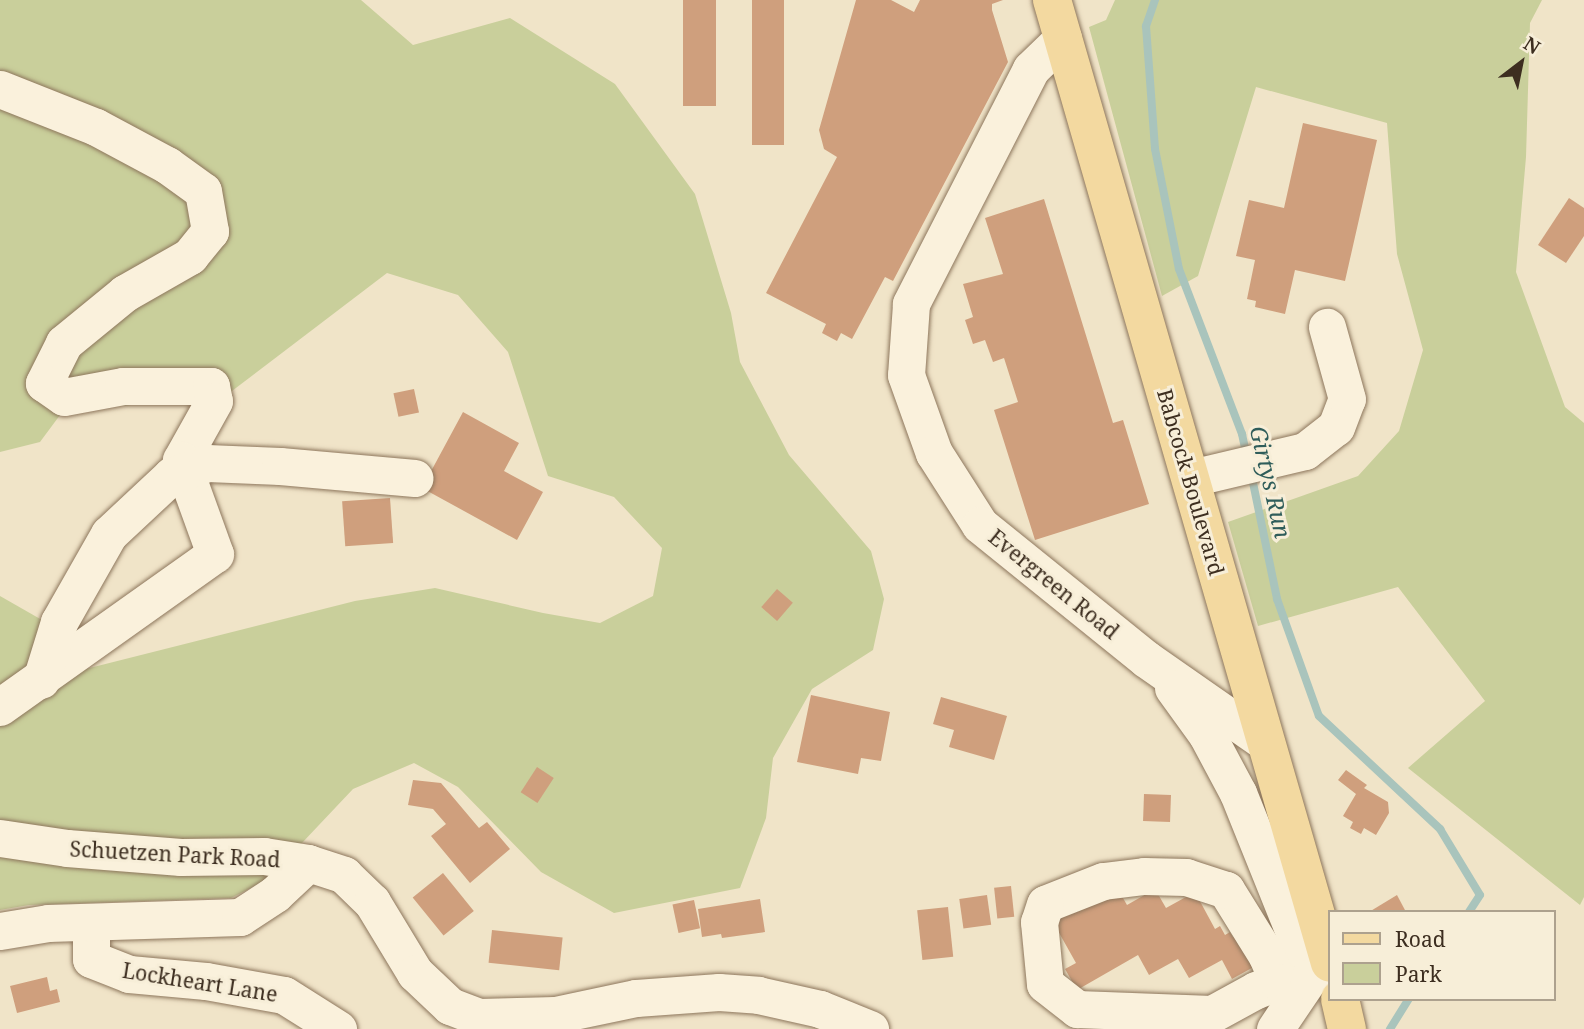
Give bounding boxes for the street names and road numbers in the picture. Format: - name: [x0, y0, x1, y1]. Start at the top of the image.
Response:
- street label: Babcock Boulevard: [1152, 386, 1230, 578]
- street label: Evergreen Road: [984, 524, 1124, 644]
- street label: Schuetzen Park Road: [69, 836, 281, 872]
- street label: Lockheart Lane: [121, 957, 279, 1007]

